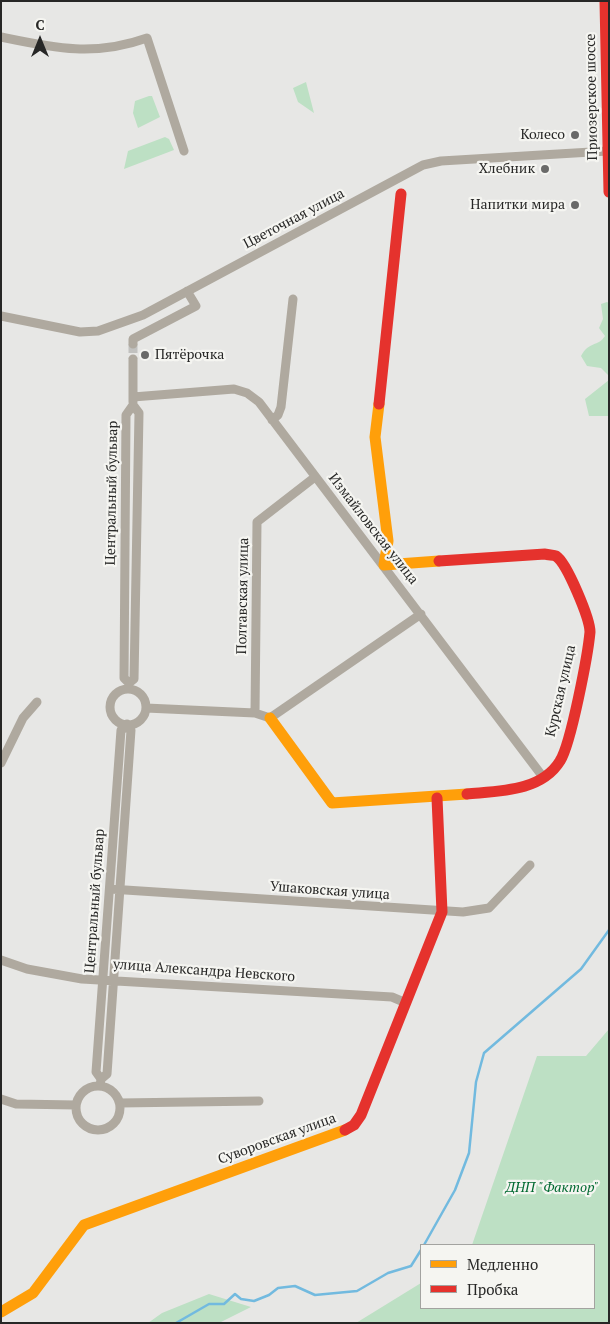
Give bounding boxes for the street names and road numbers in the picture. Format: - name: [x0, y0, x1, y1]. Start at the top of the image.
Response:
- street label: Приозерское шоссе: [582, 33, 602, 161]
- street label: Цветочная улица: [241, 185, 347, 253]
- street label: Центральный бульвар: [102, 420, 122, 566]
- street label: Измайловская улица: [324, 470, 422, 588]
- street label: Полтавская улица: [234, 537, 252, 655]
- street label: Курская улица: [542, 643, 580, 739]
- street label: Центральный бульвар: [82, 828, 108, 974]
- street label: Ушаковская улица: [269, 878, 391, 904]
- street label: улица Александра Невского: [113, 956, 295, 986]
- street label: Суворовская улица: [216, 1110, 338, 1168]

